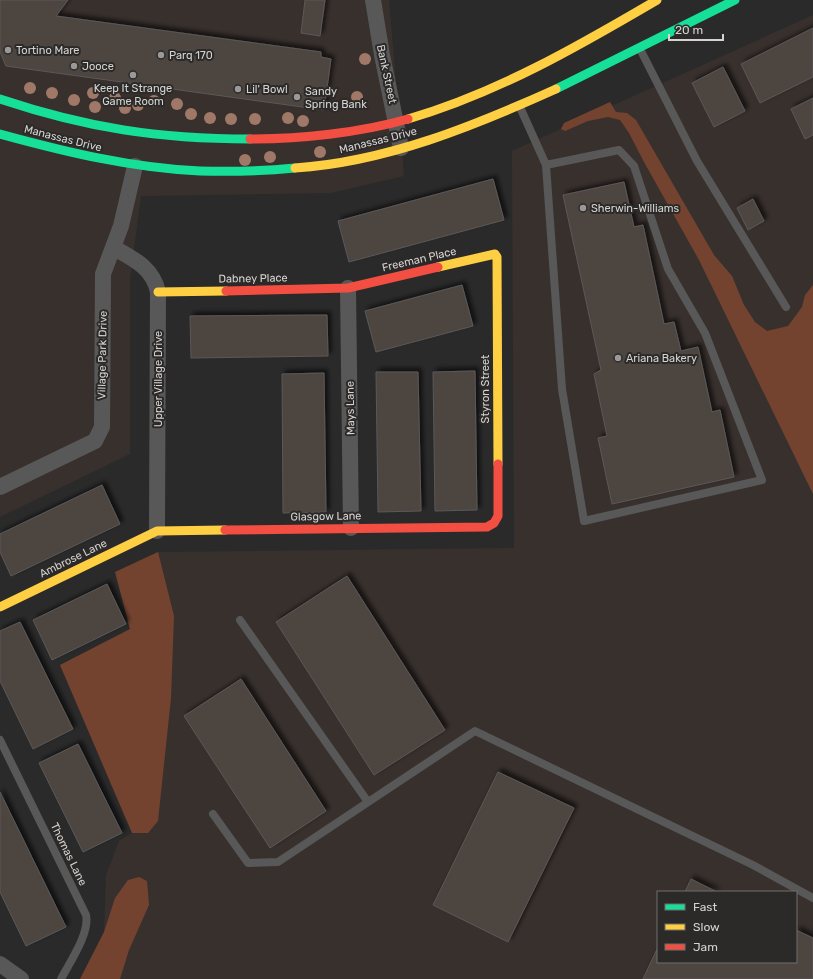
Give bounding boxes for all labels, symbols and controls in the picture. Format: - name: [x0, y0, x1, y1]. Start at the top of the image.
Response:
- scale bar: [669, 16, 723, 42]
- text: 20 m: [675, 23, 703, 37]
- street label: Bank Street: [374, 43, 399, 106]
- place label: Tortino Mare: [16, 44, 80, 57]
- marker: Tortino Mare: [3, 45, 13, 55]
- place label: Parq 170: [169, 49, 213, 62]
- marker: Parq 170: [156, 50, 166, 60]
- place label: Jooce: [82, 60, 114, 73]
- marker: Jooce: [69, 61, 79, 71]
- marker: Keep It Strange Game Room: [128, 70, 138, 80]
- place label: Keep It Strange Game Room: [94, 82, 172, 108]
- place label: Lil' Bowl: [246, 83, 288, 96]
- marker: Lil' Bowl: [233, 84, 243, 94]
- place label: Sandy Spring Bank: [305, 85, 367, 111]
- marker: Sandy Spring Bank: [292, 92, 302, 102]
- street label: Manassas Drive: [23, 123, 103, 154]
- street label: Manassas Drive: [338, 125, 418, 156]
- place label: Sherwin-Williams: [591, 202, 679, 215]
- marker: Sherwin-Williams: [578, 203, 588, 213]
- street label: Freeman Place: [381, 245, 458, 274]
- street label: Dabney Place: [218, 271, 288, 286]
- street label: Village Park Drive: [95, 311, 110, 399]
- street label: Upper Village Drive: [152, 331, 165, 427]
- place label: Ariana Bakery: [626, 352, 697, 365]
- marker: Ariana Bakery: [613, 353, 623, 363]
- street label: Styron Street: [479, 354, 492, 423]
- street label: Mays Lane: [344, 381, 357, 435]
- street label: Glasgow Lane: [290, 509, 362, 524]
- street label: Ambrose Lane: [37, 536, 109, 580]
- street label: Thomas Lane: [48, 821, 89, 888]
- legend: [657, 891, 797, 963]
- text: Fast: [693, 900, 717, 914]
- text: Slow: [693, 920, 720, 934]
- text: Jam: [693, 940, 718, 954]

